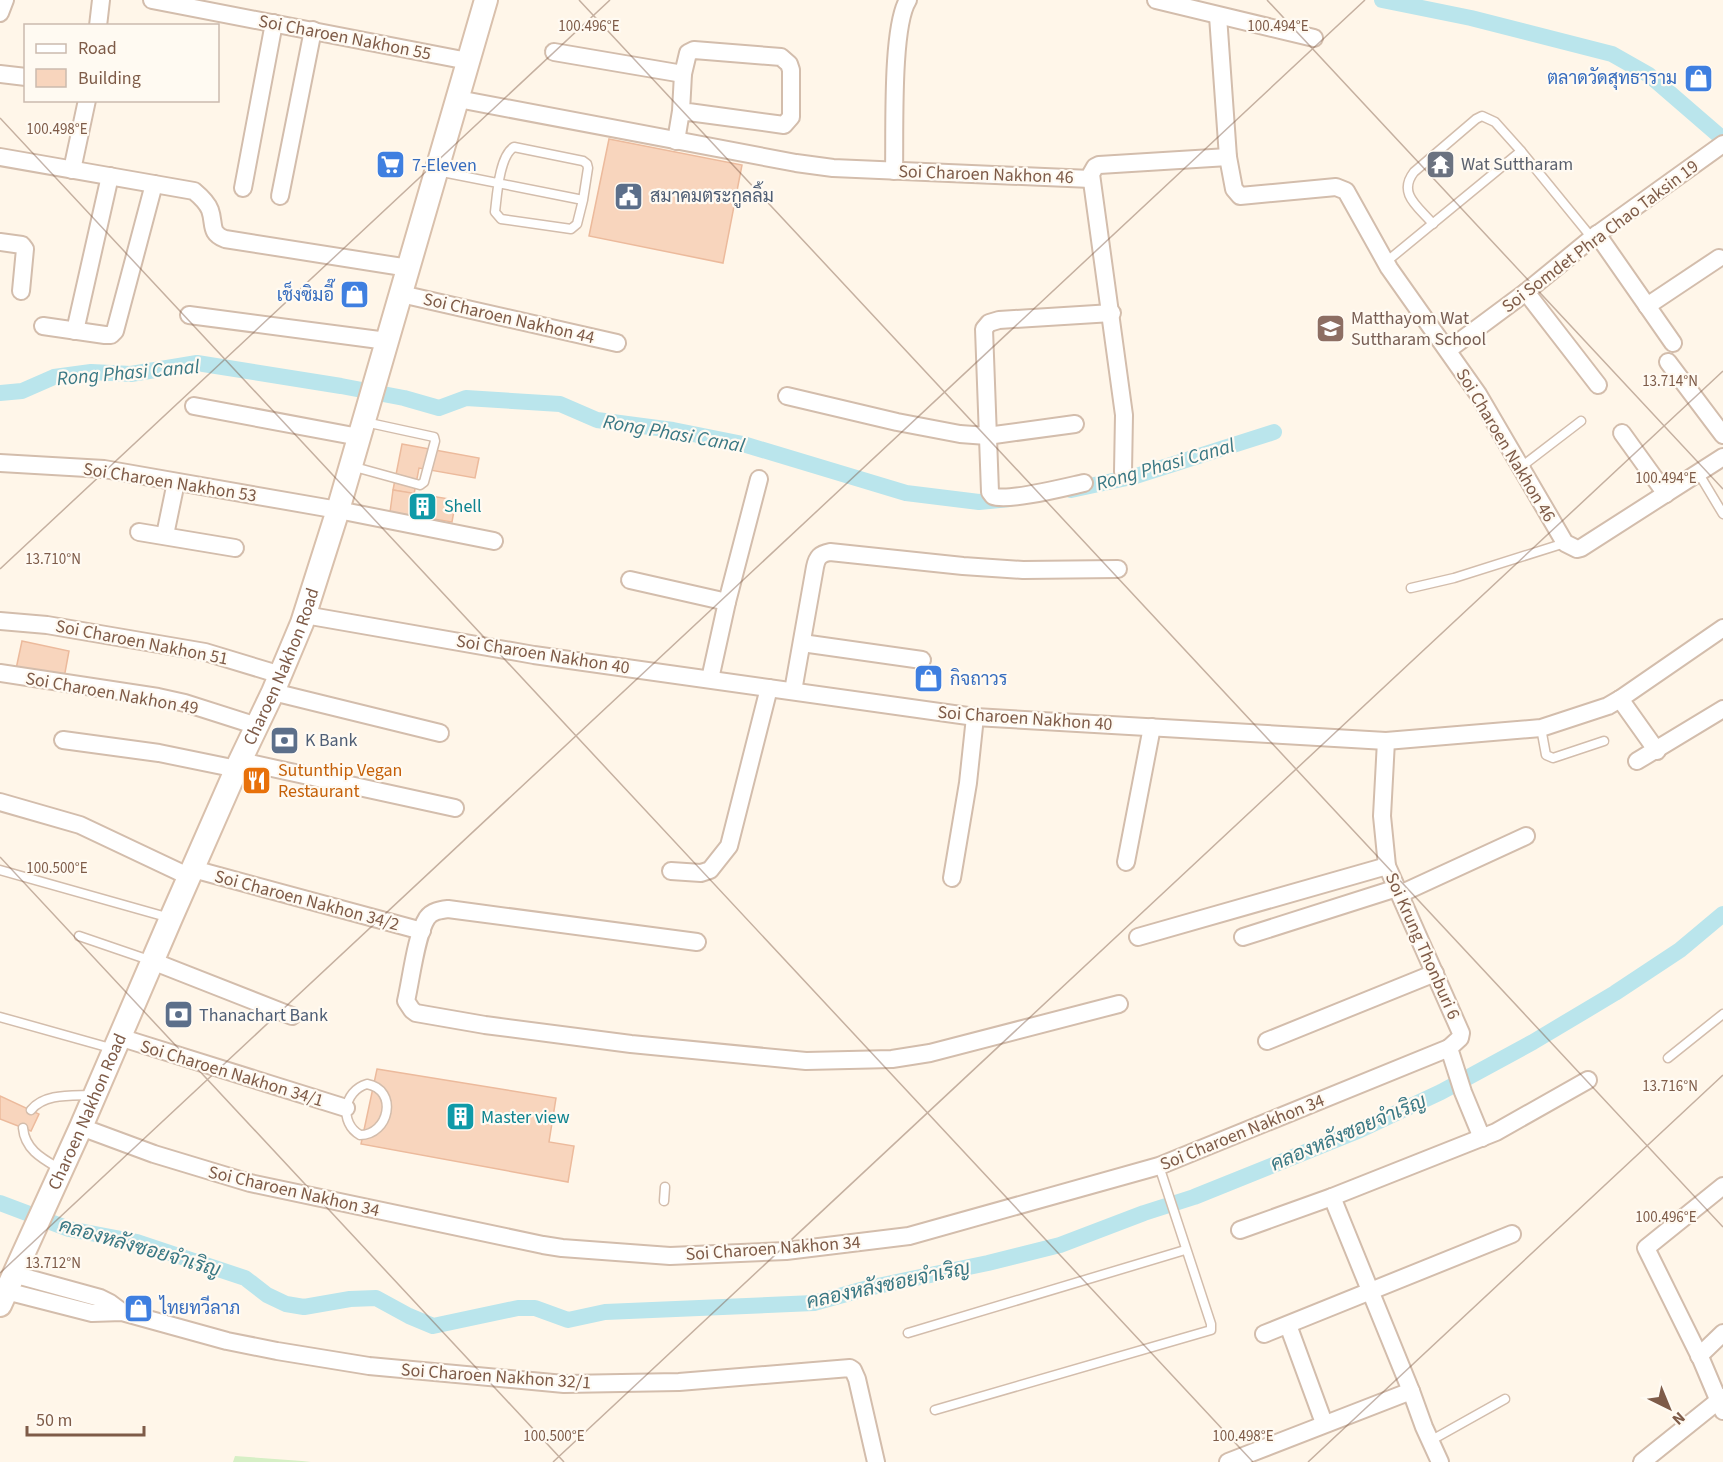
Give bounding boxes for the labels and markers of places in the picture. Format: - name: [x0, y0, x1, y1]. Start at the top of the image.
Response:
- shop icon: ตลาดวัดสุทธาราม: [1682, 62, 1714, 94]
- place label: ตลาดวัดสุทธาราม: [1547, 66, 1677, 91]
- temple icon: Wat Suttharam: [1424, 148, 1456, 180]
- supermarket icon: 7-Eleven: [375, 149, 407, 181]
- place label: Wat Suttharam: [1461, 152, 1573, 177]
- place label: 7-Eleven: [412, 153, 477, 178]
- public building icon: สมาคมตระกูลลิ้ม: [613, 180, 645, 212]
- place label: สมาคมตระกูลลิ้ม: [650, 181, 774, 209]
- place label: เช็งซิมอี๊: [277, 278, 336, 308]
- shop icon: เช็งซิมอี๊: [339, 279, 371, 311]
- place label: Matthayom Wat Suttharam School: [1351, 306, 1486, 352]
- school or university icon: Matthayom Wat Suttharam School: [1314, 312, 1346, 344]
- building icon: Shell: [407, 490, 439, 522]
- place label: Shell: [444, 494, 482, 519]
- shop icon: กิจถาวร: [913, 663, 945, 695]
- place label: กิจถาวร: [950, 667, 1008, 692]
- bank icon: K Bank: [268, 724, 300, 756]
- place label: K Bank: [305, 728, 358, 753]
- place label: Sutunthip Vegan Restaurant: [278, 758, 402, 804]
- restaurant icon: Sutunthip Vegan Restaurant: [241, 764, 273, 796]
- bank icon: Thanachart Bank: [162, 999, 194, 1031]
- place label: Thanachart Bank: [199, 1003, 328, 1028]
- building icon: Master view: [444, 1101, 476, 1133]
- place label: Master view: [481, 1105, 570, 1130]
- shop icon: ไทยทวีลาภ: [123, 1292, 155, 1324]
- place label: ไทยทวีลาภ: [158, 1295, 240, 1321]

